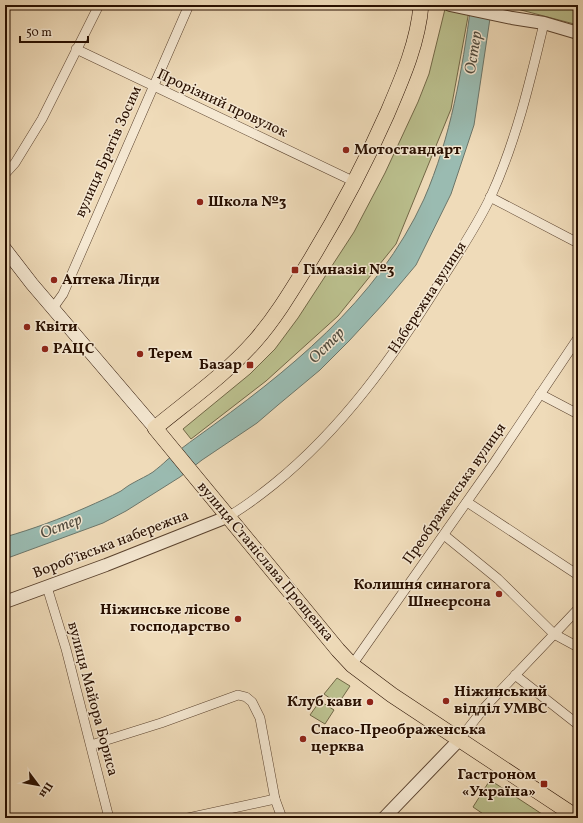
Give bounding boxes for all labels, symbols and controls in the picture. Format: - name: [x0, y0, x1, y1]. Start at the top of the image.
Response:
- scale bar: [20, 18, 88, 44]
- text: 50 m: [26, 25, 52, 41]
- water label: Остер: [460, 29, 488, 76]
- street label: Прорізний провулок: [153, 65, 291, 143]
- street label: вулиця Братів Зосим: [71, 83, 147, 221]
- place label: Мотостандарт: [354, 140, 462, 161]
- marker: Мотостандарт: [341, 145, 351, 155]
- place label: Школа №3: [208, 192, 287, 213]
- marker: Школа №3: [195, 197, 205, 207]
- street label: Набережна вулиця: [384, 238, 472, 358]
- place label: Гімназія №3: [303, 260, 395, 281]
- marker: Гімназія №3: [290, 265, 300, 275]
- place label: Аптека Лігди: [62, 270, 160, 291]
- marker: Аптека Лігди: [49, 275, 59, 285]
- place label: Квіти: [35, 317, 78, 338]
- marker: Квіти: [22, 322, 32, 332]
- water label: Остер: [304, 323, 350, 369]
- place label: РАЦС: [53, 339, 95, 360]
- marker: РАЦС: [40, 344, 50, 354]
- place label: Терем: [148, 344, 193, 365]
- marker: Терем: [135, 349, 145, 359]
- place label: Базар: [199, 355, 242, 376]
- marker: Базар: [245, 360, 255, 370]
- street label: Преображенська вулиця: [398, 419, 512, 569]
- street label: вулиця Станіслава Прощенка: [192, 478, 338, 646]
- street label: Воробʼївська набережна: [30, 506, 192, 584]
- water label: Остер: [37, 509, 86, 545]
- place label: Колишня синагога Шнеєрсона: [354, 575, 491, 613]
- marker: Колишня синагога Шнеєрсона: [494, 589, 504, 599]
- place label: Ніжинське лісове господарство: [100, 600, 230, 638]
- marker: Ніжинське лісове господарство: [233, 614, 243, 624]
- street label: вулиця Майора Бориса: [61, 620, 123, 778]
- place label: Ніжинський відділ УМВС: [454, 682, 548, 720]
- place label: Клуб кави: [287, 692, 362, 713]
- marker: Ніжинський відділ УМВС: [441, 696, 451, 706]
- marker: Клуб кави: [365, 697, 375, 707]
- place label: Спасо-Преображенська церква: [311, 720, 486, 758]
- marker: Спасо-Преображенська церква: [298, 734, 308, 744]
- north arrow: [18, 765, 58, 805]
- place label: Гастроном «Україна»: [457, 765, 536, 803]
- text: Пн: [35, 779, 56, 800]
- marker: Гастроном «Україна»: [539, 779, 549, 789]

